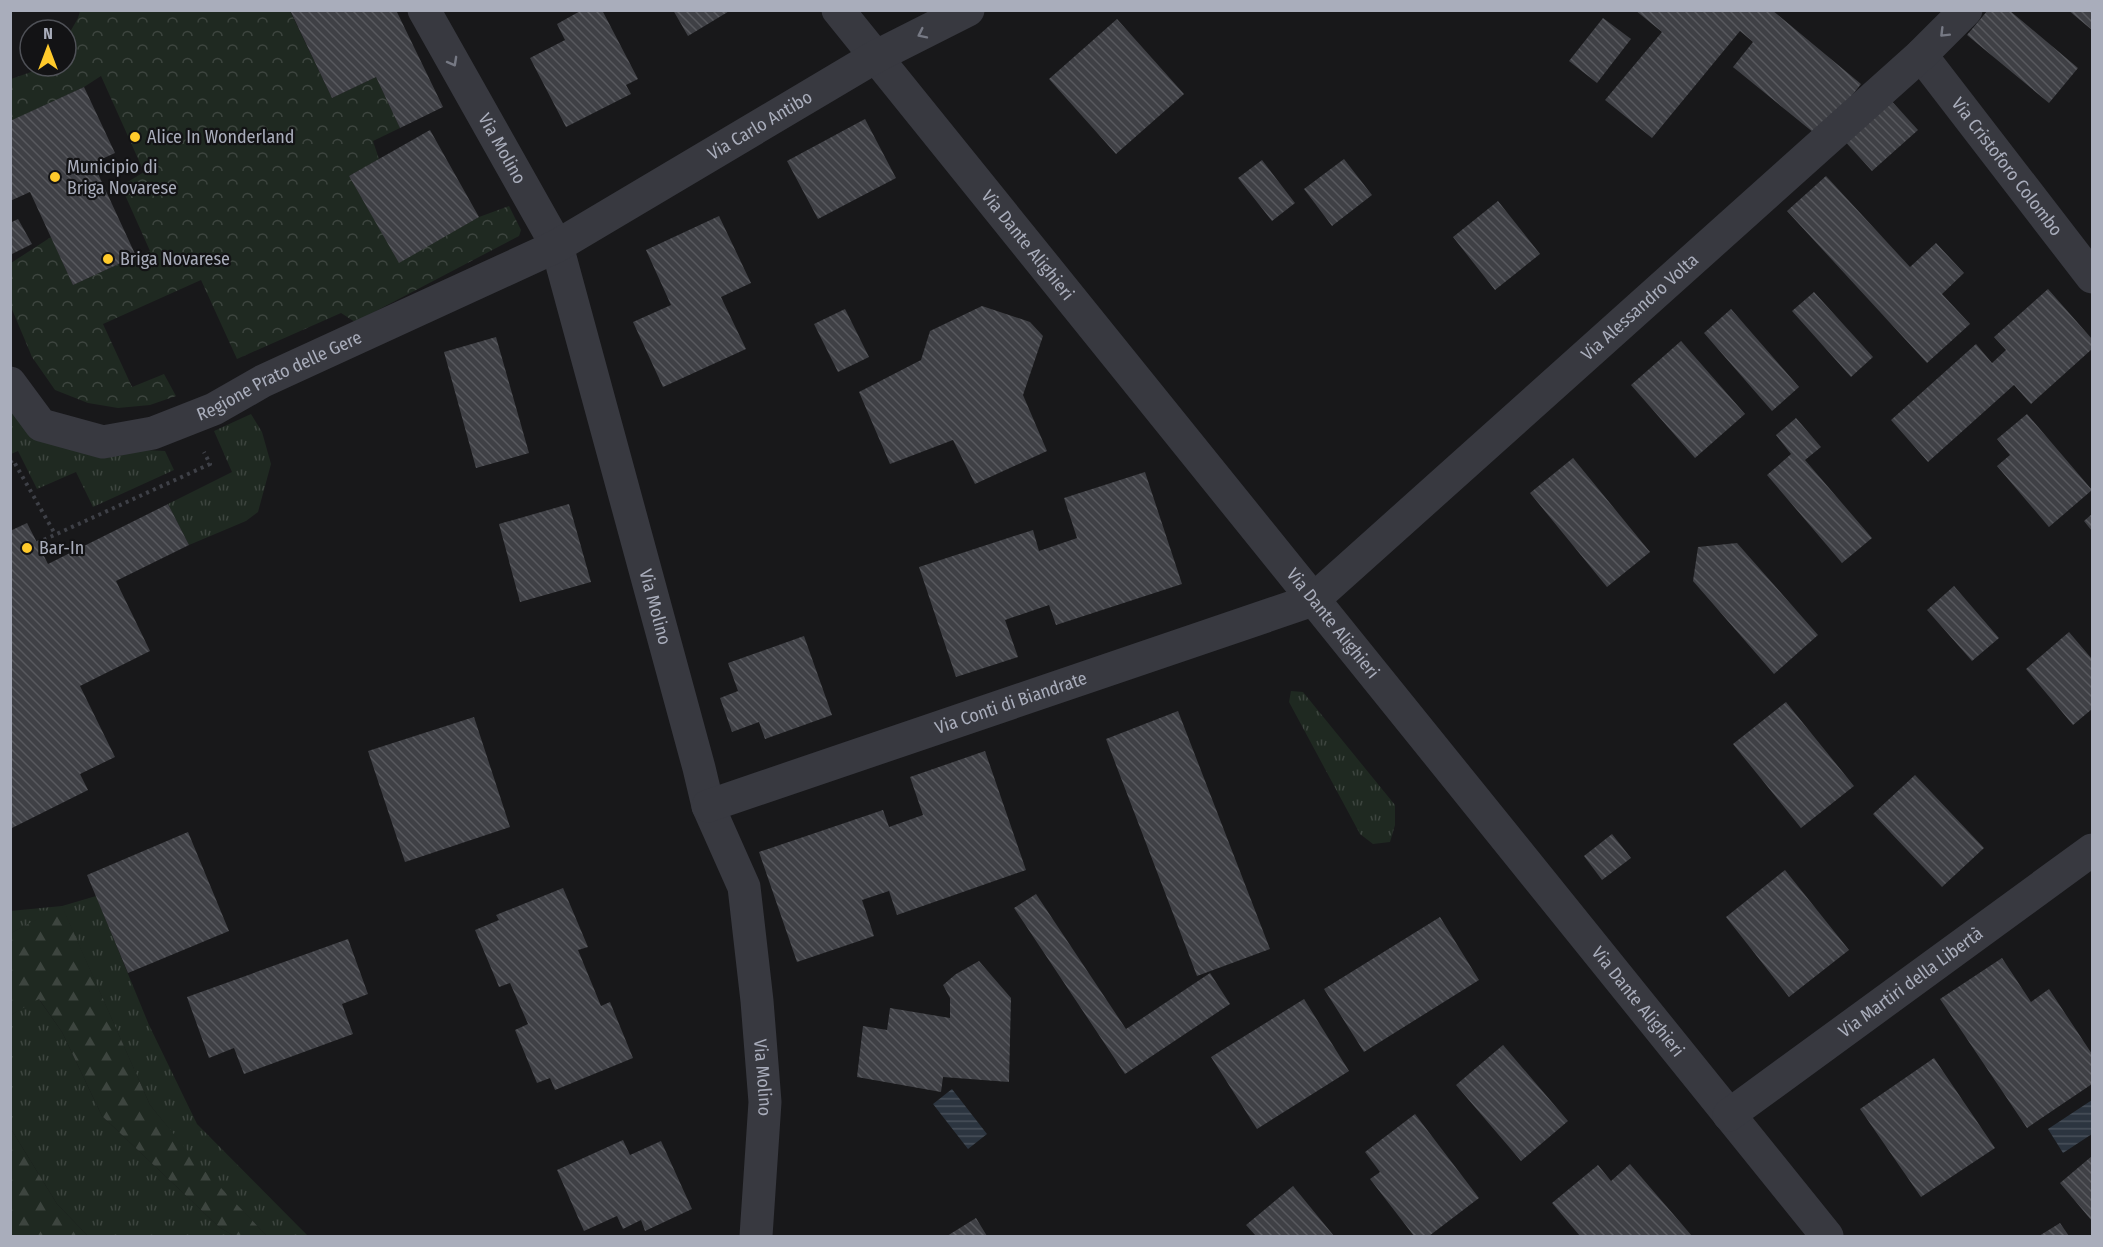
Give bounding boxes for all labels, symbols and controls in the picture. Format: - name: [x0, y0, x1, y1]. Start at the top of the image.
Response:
- north arrow: [18, 18, 78, 78]
- text: N: [43, 24, 53, 43]
- one-way arrow: [1940, 25, 1951, 36]
- one-way arrow: [917, 26, 928, 38]
- one-way arrow: [446, 55, 457, 66]
- street label: Via Carlo Antibo: [704, 86, 816, 165]
- street label: Via Cristoforo Colombo: [1947, 93, 2067, 240]
- street label: Via Molino: [473, 109, 531, 188]
- place label: Alice In Wonderland: [147, 126, 294, 148]
- marker: Alice In Wonderland: [128, 130, 142, 144]
- place label: Municipio di Briga Novarese: [67, 156, 177, 199]
- marker: Municipio di Briga Novarese: [48, 170, 62, 184]
- street label: Via Dante Alighieri: [977, 186, 1079, 305]
- place label: Briga Novarese: [120, 248, 230, 270]
- street label: Via Alessandro Volta: [1577, 249, 1703, 365]
- marker: Briga Novarese: [101, 252, 115, 266]
- street label: Regione Prato delle Gere: [194, 326, 365, 426]
- place label: Bar-In: [39, 537, 84, 559]
- marker: Bar-In: [20, 541, 34, 555]
- street label: Via Dante Alighieri: [1282, 564, 1384, 683]
- street label: Via Molino: [634, 567, 676, 647]
- street label: Via Conti di Biandrate: [932, 667, 1090, 739]
- street label: Via Martiri della Libertà: [1834, 922, 1987, 1042]
- street label: Via Dante Alighieri: [1587, 942, 1689, 1061]
- street label: Via Molino: [749, 1038, 776, 1117]

